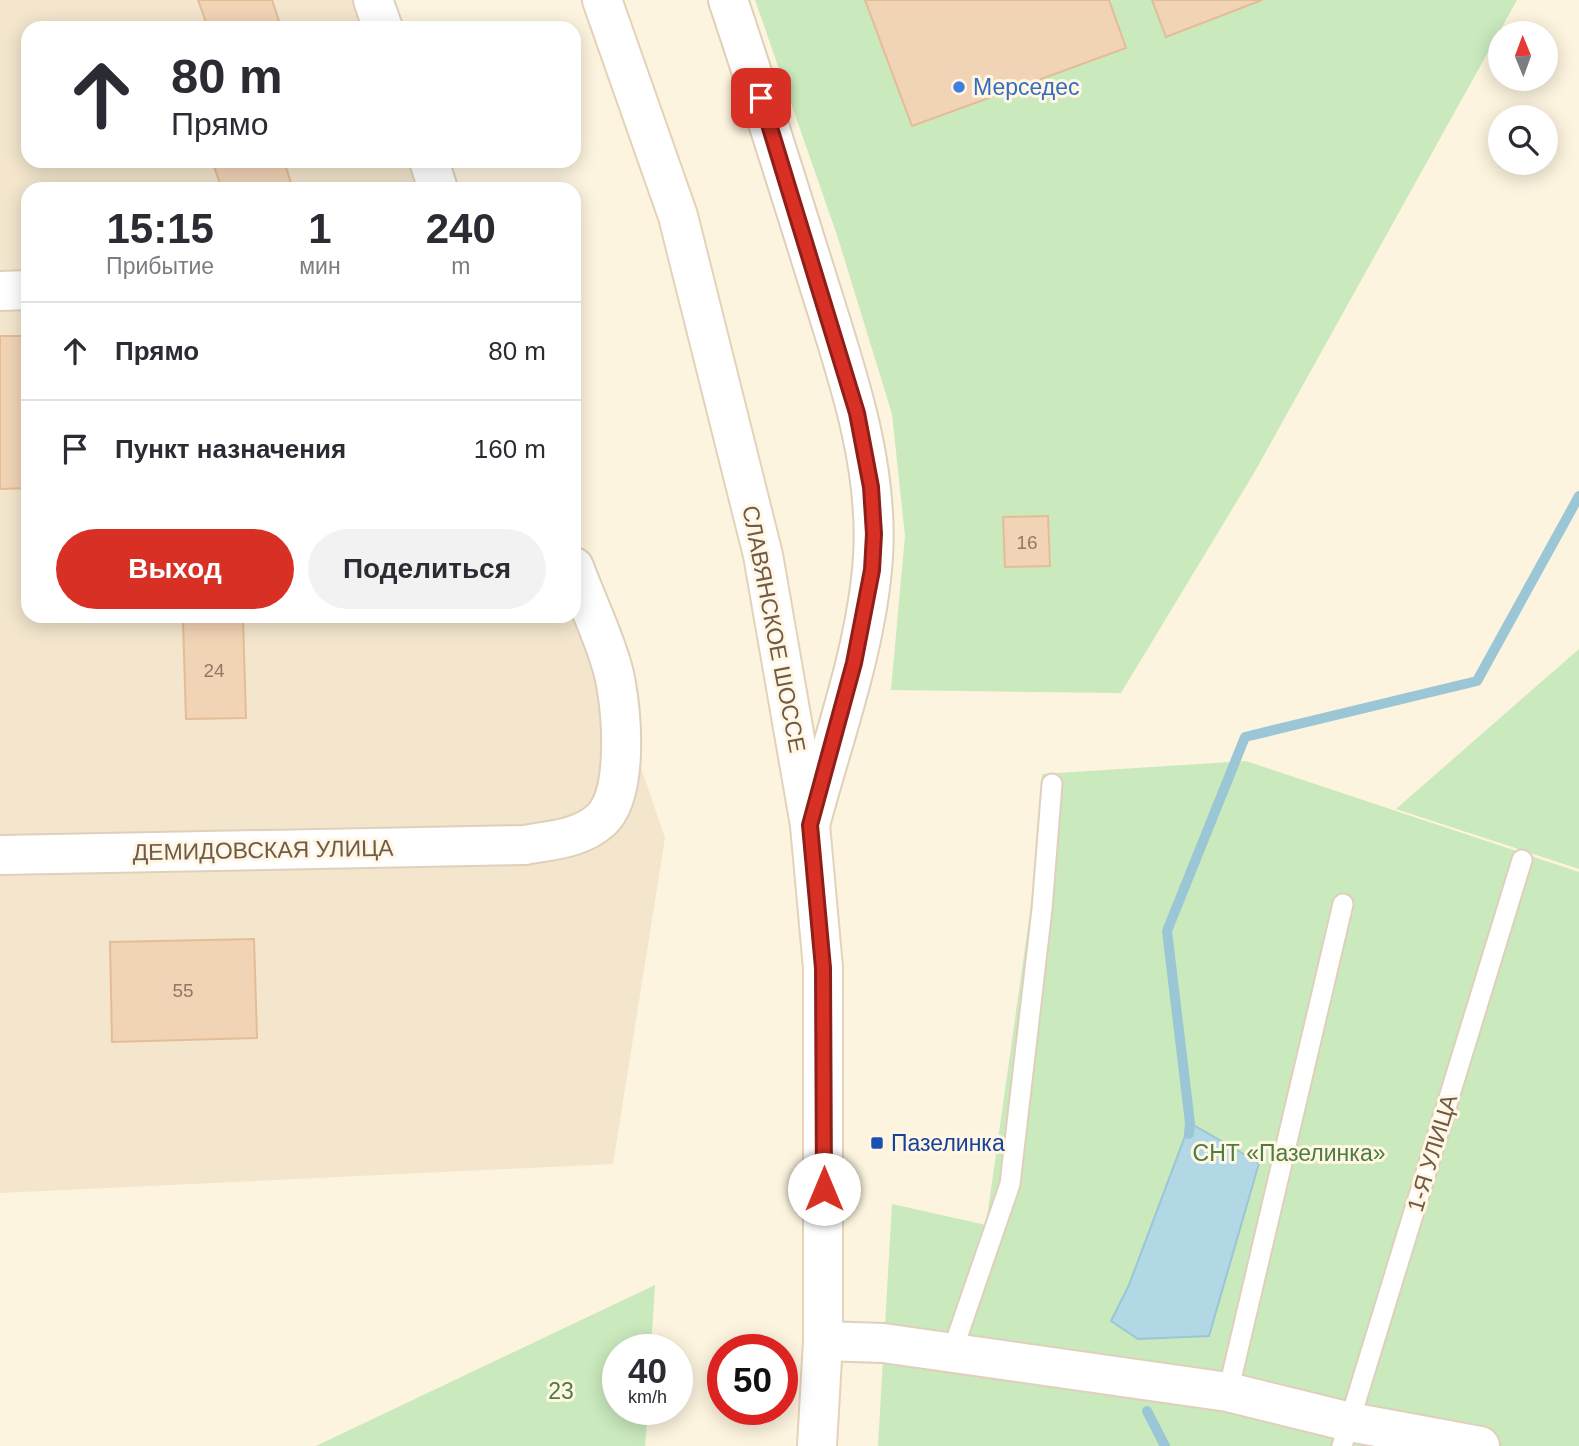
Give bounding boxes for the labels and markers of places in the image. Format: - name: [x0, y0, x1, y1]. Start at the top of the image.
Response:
- pin: [731, 68, 791, 128]
- place label: Мерседес: [973, 74, 1080, 100]
- marker: Мерседес: [951, 79, 967, 95]
- place label: Пазелинка: [891, 1130, 1005, 1156]
- marker: Пазелинка: [869, 1135, 885, 1151]

